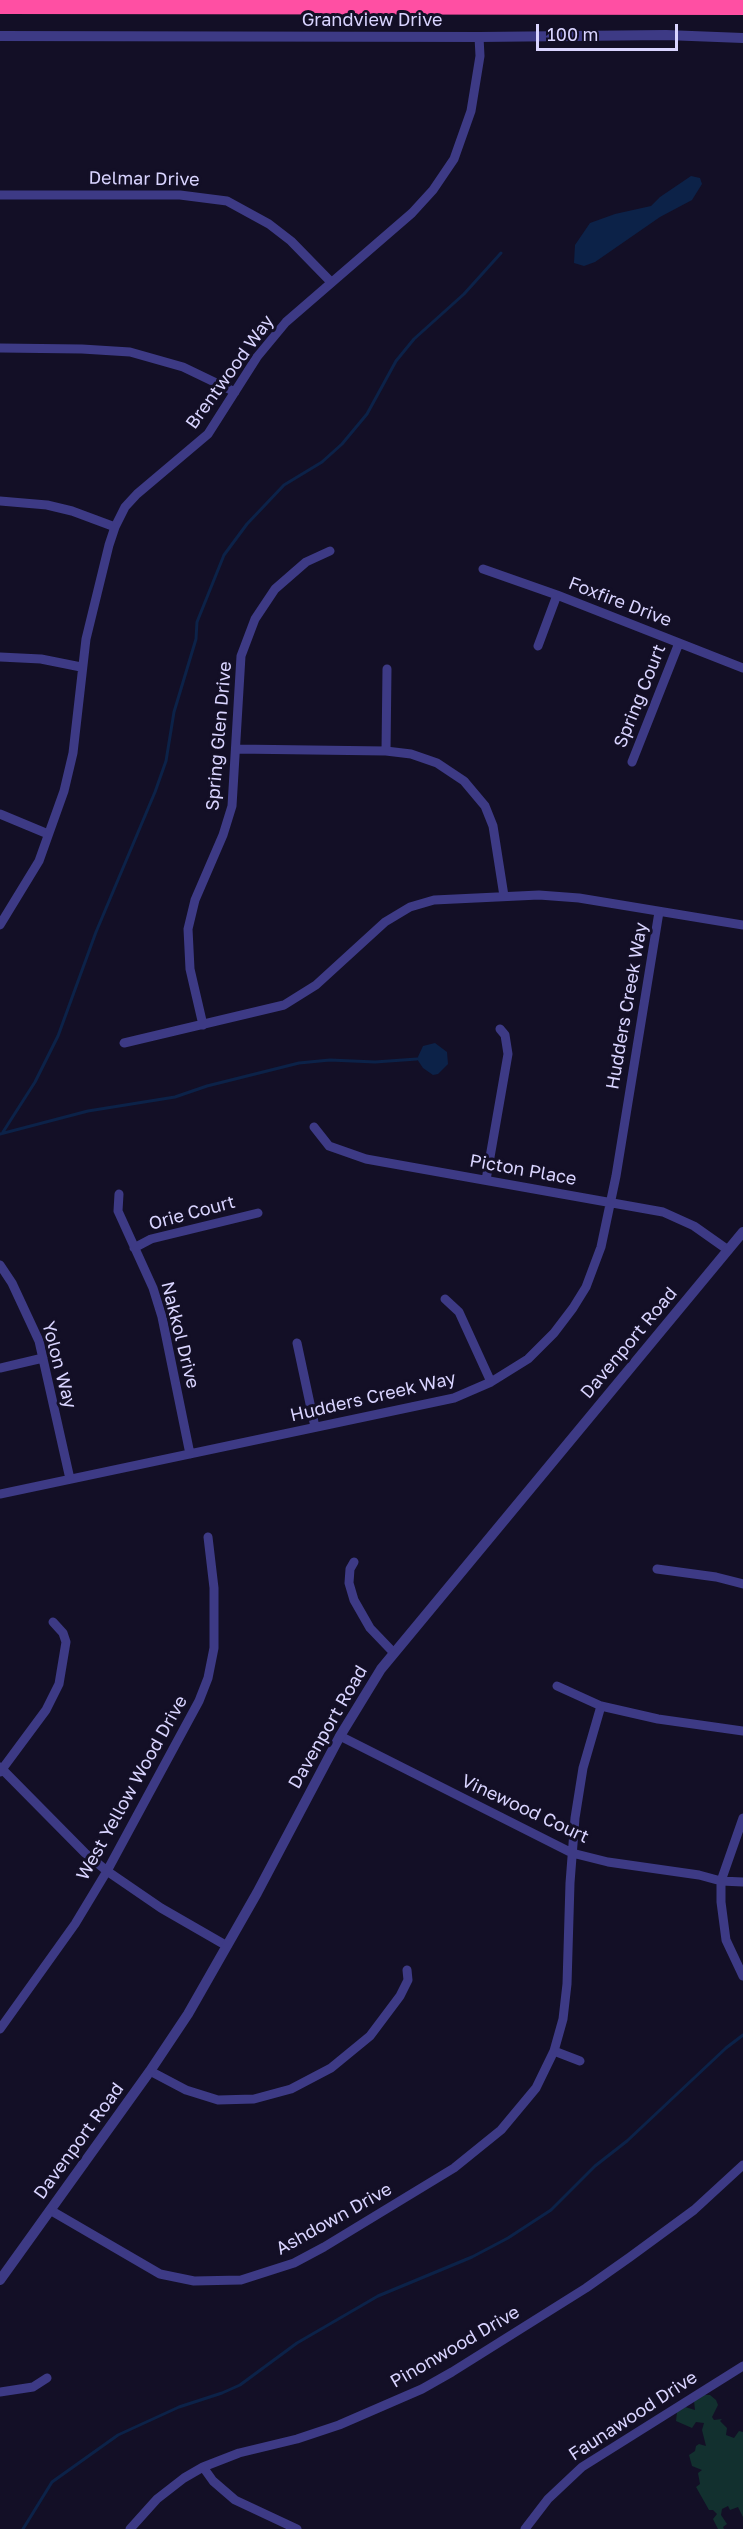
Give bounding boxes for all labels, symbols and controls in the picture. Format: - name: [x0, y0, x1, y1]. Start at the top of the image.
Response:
- street label: Grandview Drive: [302, 9, 442, 31]
- scale bar: [539, 12, 682, 50]
- text: 100 m: [547, 23, 598, 45]
- street label: Delmar Drive: [88, 167, 200, 191]
- street label: Brentwood Way: [181, 311, 279, 433]
- street label: Foxfire Drive: [565, 572, 675, 632]
- street label: Spring Court: [609, 641, 671, 751]
- street label: Spring Glen Drive: [202, 660, 236, 812]
- street label: Hudders Creek Way: [602, 921, 652, 1091]
- street label: Picton Place: [468, 1150, 578, 1190]
- street label: Orie Court: [146, 1191, 238, 1235]
- street label: Nakkol Drive: [156, 1279, 204, 1391]
- street label: Davenport Road: [576, 1283, 682, 1403]
- street label: Yolon Way: [37, 1319, 81, 1411]
- street label: Hudders Creek Way: [288, 1367, 458, 1427]
- street label: Davenport Road: [284, 1662, 372, 1792]
- street label: West Yellow Wood Drive: [72, 1692, 192, 1884]
- street label: Vinewood Court: [458, 1770, 592, 1848]
- street label: Davenport Road: [30, 2079, 128, 2203]
- street label: Ashdown Drive: [272, 2178, 396, 2260]
- street label: Pinonwood Drive: [387, 2301, 523, 2393]
- street label: Faunawood Drive: [565, 2366, 701, 2466]

